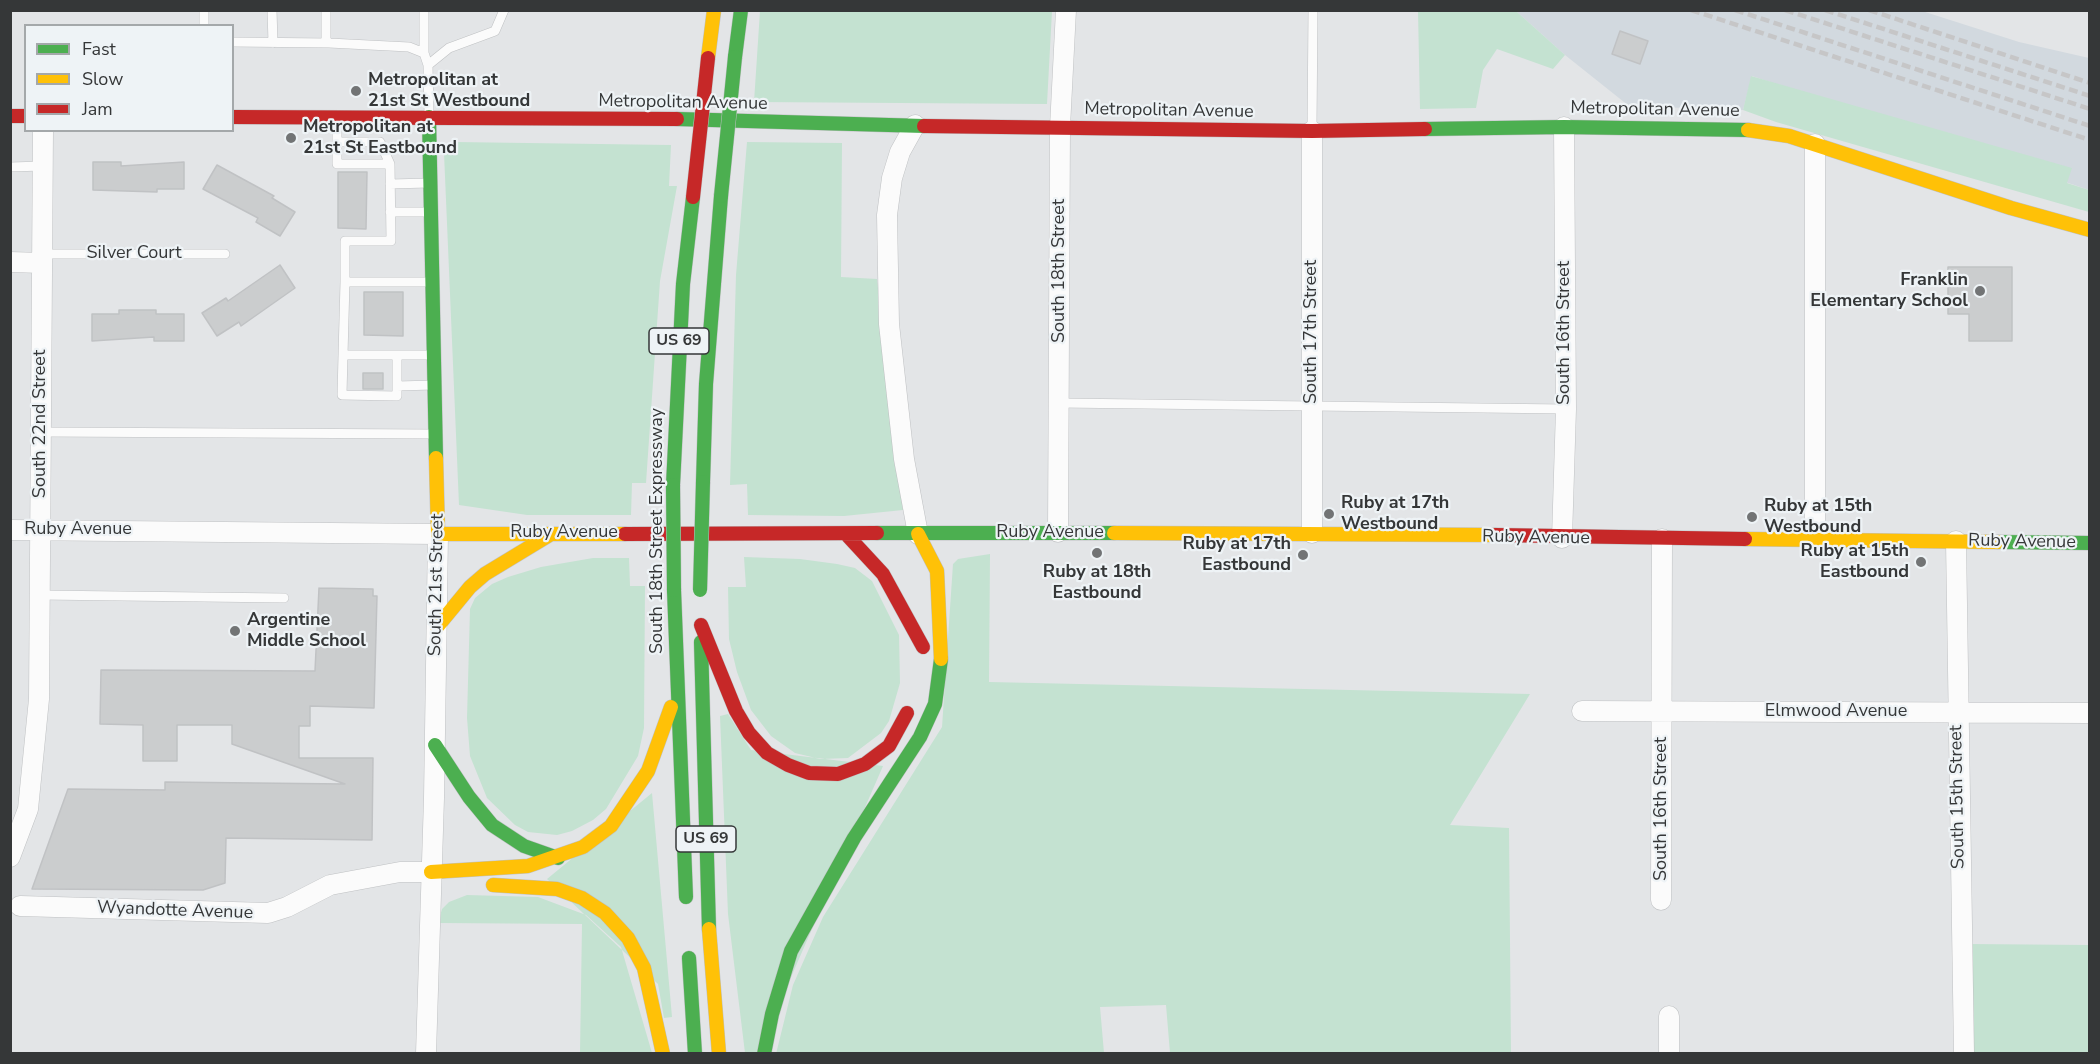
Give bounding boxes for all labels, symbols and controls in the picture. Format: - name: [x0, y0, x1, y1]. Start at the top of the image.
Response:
- legend: [24, 24, 234, 132]
- text: Fast: [82, 37, 116, 61]
- text: Slow: [82, 67, 123, 91]
- place label: Metropolitan at 21st St Westbound: [368, 70, 530, 112]
- marker: Metropolitan at 21st St Westbound: [349, 84, 363, 98]
- street label: Metropolitan Avenue: [598, 91, 768, 115]
- text: Jam: [82, 97, 113, 121]
- street label: Metropolitan Avenue: [1570, 98, 1740, 122]
- street label: Metropolitan Avenue: [1084, 99, 1254, 123]
- place label: Metropolitan at 21st St Eastbound: [303, 117, 457, 160]
- marker: Metropolitan at 21st St Eastbound: [284, 131, 298, 145]
- street label: South 18th Street: [1049, 199, 1071, 343]
- street label: Silver Court: [87, 243, 181, 265]
- street label: South 17th Street: [1301, 260, 1323, 404]
- street label: South 16th Street: [1554, 261, 1576, 405]
- place label: Franklin Elementary School: [1810, 270, 1968, 312]
- marker: Franklin Elementary School: [1973, 284, 1987, 298]
- road number: US 69: [649, 328, 709, 354]
- street label: South 22nd Street: [30, 350, 52, 498]
- street label: South 18th Street Expressway: [647, 408, 669, 654]
- place label: Ruby at 17th Westbound: [1341, 493, 1449, 536]
- place label: Ruby at 15th Westbound: [1764, 496, 1872, 538]
- marker: Ruby at 17th Westbound: [1322, 507, 1336, 521]
- marker: Ruby at 15th Westbound: [1745, 510, 1759, 524]
- street label: South 21st Street: [425, 514, 449, 656]
- street label: Ruby Avenue: [24, 519, 132, 541]
- street label: Ruby Avenue: [510, 522, 618, 544]
- street label: Ruby Avenue: [996, 522, 1104, 544]
- street label: Ruby Avenue: [1482, 526, 1590, 550]
- street label: Ruby Avenue: [1968, 530, 2076, 554]
- place label: Ruby at 17th Eastbound: [1183, 534, 1291, 576]
- place label: Ruby at 15th Eastbound: [1801, 541, 1909, 584]
- marker: Ruby at 18th Eastbound: [1090, 546, 1104, 560]
- marker: Ruby at 17th Eastbound: [1296, 548, 1310, 562]
- marker: Ruby at 15th Eastbound: [1914, 555, 1928, 569]
- place label: Ruby at 18th Eastbound: [1043, 562, 1151, 604]
- place label: Argentine Middle School: [247, 610, 366, 652]
- marker: Argentine Middle School: [228, 624, 242, 638]
- street label: Elmwood Avenue: [1765, 701, 1907, 723]
- street label: South 15th Street: [1946, 725, 1970, 869]
- street label: South 16th Street: [1651, 737, 1673, 881]
- road number: US 69: [676, 826, 736, 852]
- street label: Wyandotte Avenue: [97, 897, 253, 925]

